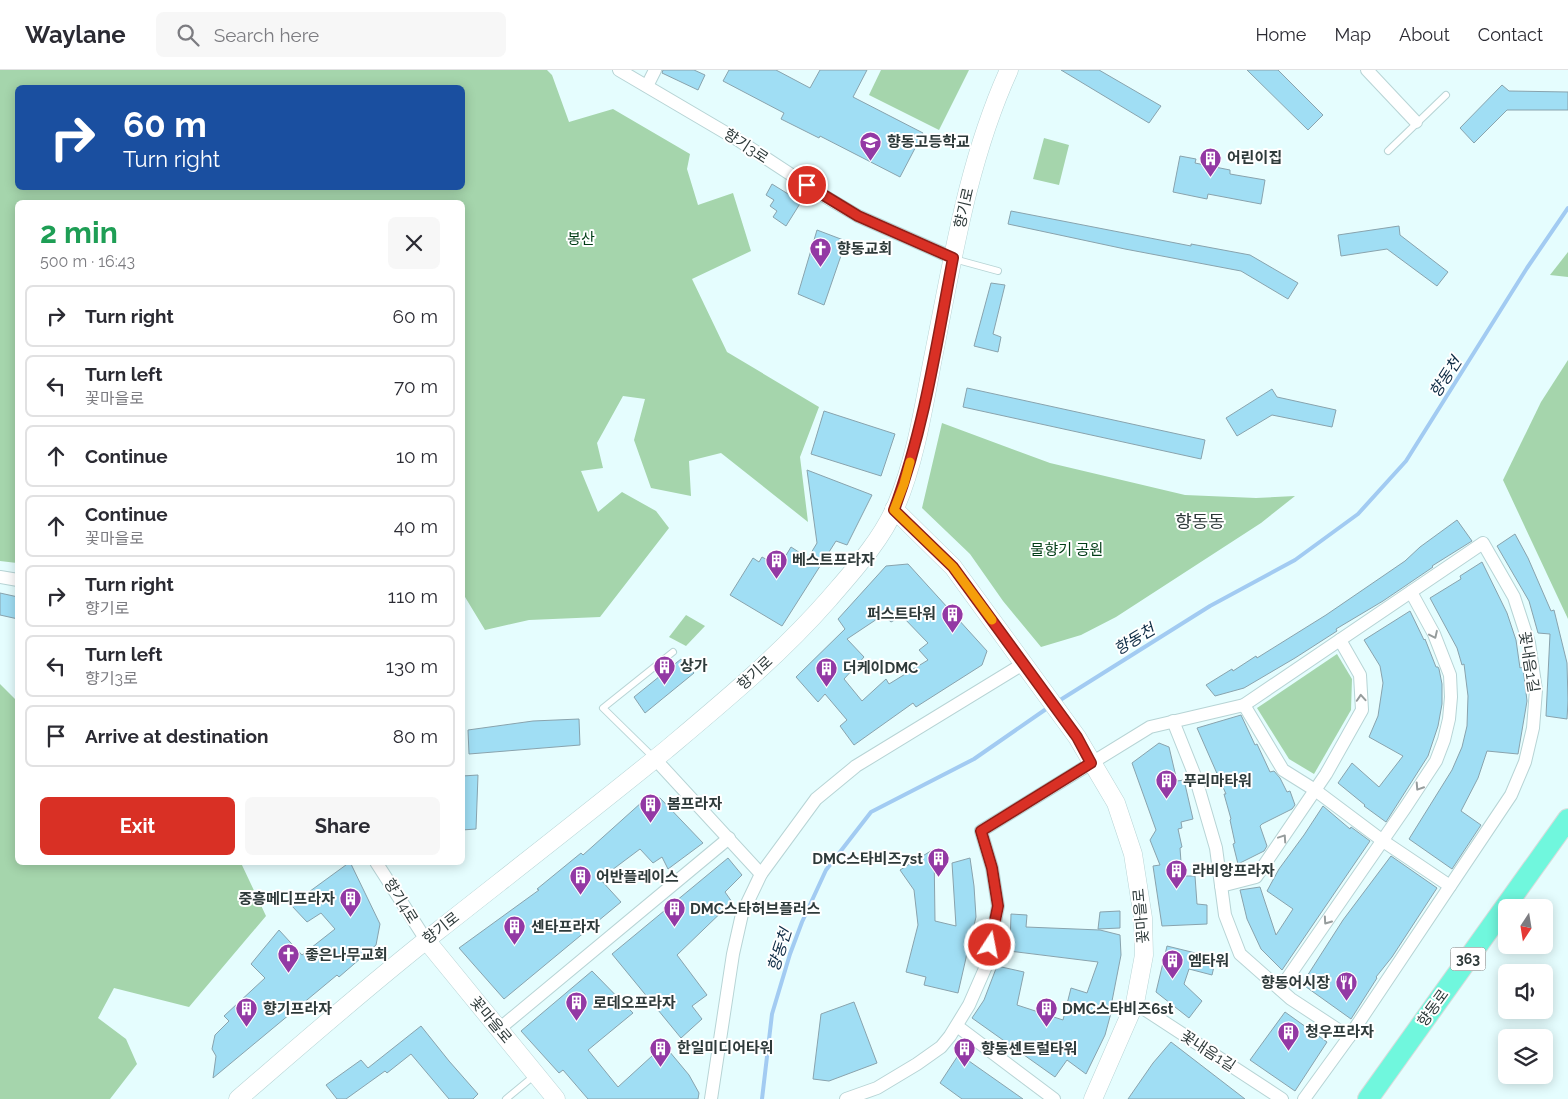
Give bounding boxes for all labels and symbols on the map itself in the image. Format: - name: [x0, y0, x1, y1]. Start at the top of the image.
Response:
- street label: 향기3로: [720, 125, 772, 167]
- school or university icon: 향동고등학교: [859, 130, 883, 161]
- place label: 향동고등학교: [887, 133, 970, 151]
- building icon: 어린이집: [1199, 146, 1223, 177]
- place label: 어린이집: [1227, 149, 1282, 167]
- pin: [786, 164, 828, 206]
- street label: 향기로: [951, 186, 977, 230]
- park label: 봉산: [567, 230, 595, 248]
- church icon: 향동교회: [809, 237, 833, 268]
- place label: 향동교회: [837, 240, 892, 258]
- water label: 향동천: [1425, 352, 1467, 401]
- district label: 향동동: [1175, 511, 1225, 532]
- park label: 물향기 공원: [1031, 541, 1103, 559]
- building icon: 베스트프라자: [764, 548, 788, 579]
- place label: 베스트프라자: [792, 551, 875, 569]
- building icon: 퍼스트타워: [940, 602, 964, 633]
- place label: 퍼스트타워: [867, 605, 936, 623]
- water label: 향동천: [1110, 619, 1160, 659]
- one-way arrow: [1428, 630, 1438, 639]
- street label: 꽃내음1길: [1515, 630, 1543, 694]
- street label: 향기로: [734, 652, 776, 694]
- building icon: 상가: [652, 654, 676, 685]
- building icon: 더케이DMC: [815, 656, 839, 687]
- place label: 상가: [680, 657, 708, 675]
- place label: 더케이DMC: [843, 659, 918, 677]
- one-way arrow: [1356, 694, 1367, 702]
- building icon: 푸리마타워: [1155, 769, 1179, 800]
- place label: 푸리마타워: [1183, 772, 1252, 790]
- one-way arrow: [1415, 782, 1425, 791]
- building icon: 봄프라자: [639, 792, 663, 823]
- place label: 봄프라자: [667, 795, 722, 813]
- one-way arrow: [1276, 834, 1286, 843]
- building icon: DMC스타비즈7st: [927, 847, 951, 878]
- place label: DMC스타비즈7st: [812, 850, 923, 868]
- building icon: 라비앙프라자: [1164, 859, 1188, 890]
- place label: 라비앙프라자: [1192, 862, 1275, 880]
- building icon: 어반플레이스: [568, 865, 592, 896]
- place label: 어반플레이스: [596, 868, 679, 886]
- street label: 향기4로: [380, 875, 422, 927]
- building icon: 중흥메디프라자: [339, 887, 363, 918]
- street label: 꽃마을로: [1130, 888, 1152, 944]
- place label: 중흥메디프라자: [238, 890, 335, 908]
- building icon: DMC스타허브플러스: [662, 897, 686, 928]
- north arrow: [1498, 899, 1552, 954]
- place label: DMC스타허브플러스: [690, 900, 821, 918]
- street label: 향기로: [419, 908, 463, 948]
- building icon: 센타프라자: [503, 915, 527, 946]
- one-way arrow: [1324, 915, 1333, 925]
- place label: 센타프라자: [531, 918, 600, 936]
- position arrow: [963, 918, 1015, 970]
- water label: 향동천: [764, 924, 796, 974]
- church icon: 좋은나무교회: [277, 943, 301, 974]
- place label: 좋은나무교회: [305, 946, 388, 964]
- road number: 363: [1450, 948, 1486, 971]
- building icon: 엠타워: [1160, 949, 1184, 980]
- place label: 엠타워: [1188, 952, 1229, 970]
- restaurant icon: 향동어시장: [1334, 971, 1358, 1002]
- place label: 향동어시장: [1261, 974, 1330, 992]
- street label: 향동로: [1414, 986, 1452, 1030]
- building icon: 로데오프라자: [565, 991, 589, 1022]
- street label: 꽃마을로: [466, 993, 516, 1047]
- place label: 로데오프라자: [593, 994, 676, 1012]
- building icon: 향기프라자: [235, 997, 259, 1028]
- building icon: DMC스타비즈6st: [1034, 997, 1058, 1028]
- place label: 향기프라자: [263, 1000, 332, 1018]
- place label: DMC스타비즈6st: [1062, 1000, 1174, 1018]
- building icon: 청우프라자: [1277, 1020, 1301, 1051]
- place label: 청우프라자: [1305, 1023, 1374, 1041]
- street label: 꽃내음1길: [1177, 1027, 1239, 1075]
- building icon: 한일미디어타워: [649, 1036, 673, 1067]
- building icon: 향동센트럴타워: [953, 1037, 977, 1068]
- place label: 한일미디어타워: [677, 1039, 774, 1057]
- place label: 향동센트럴타워: [981, 1040, 1078, 1058]

